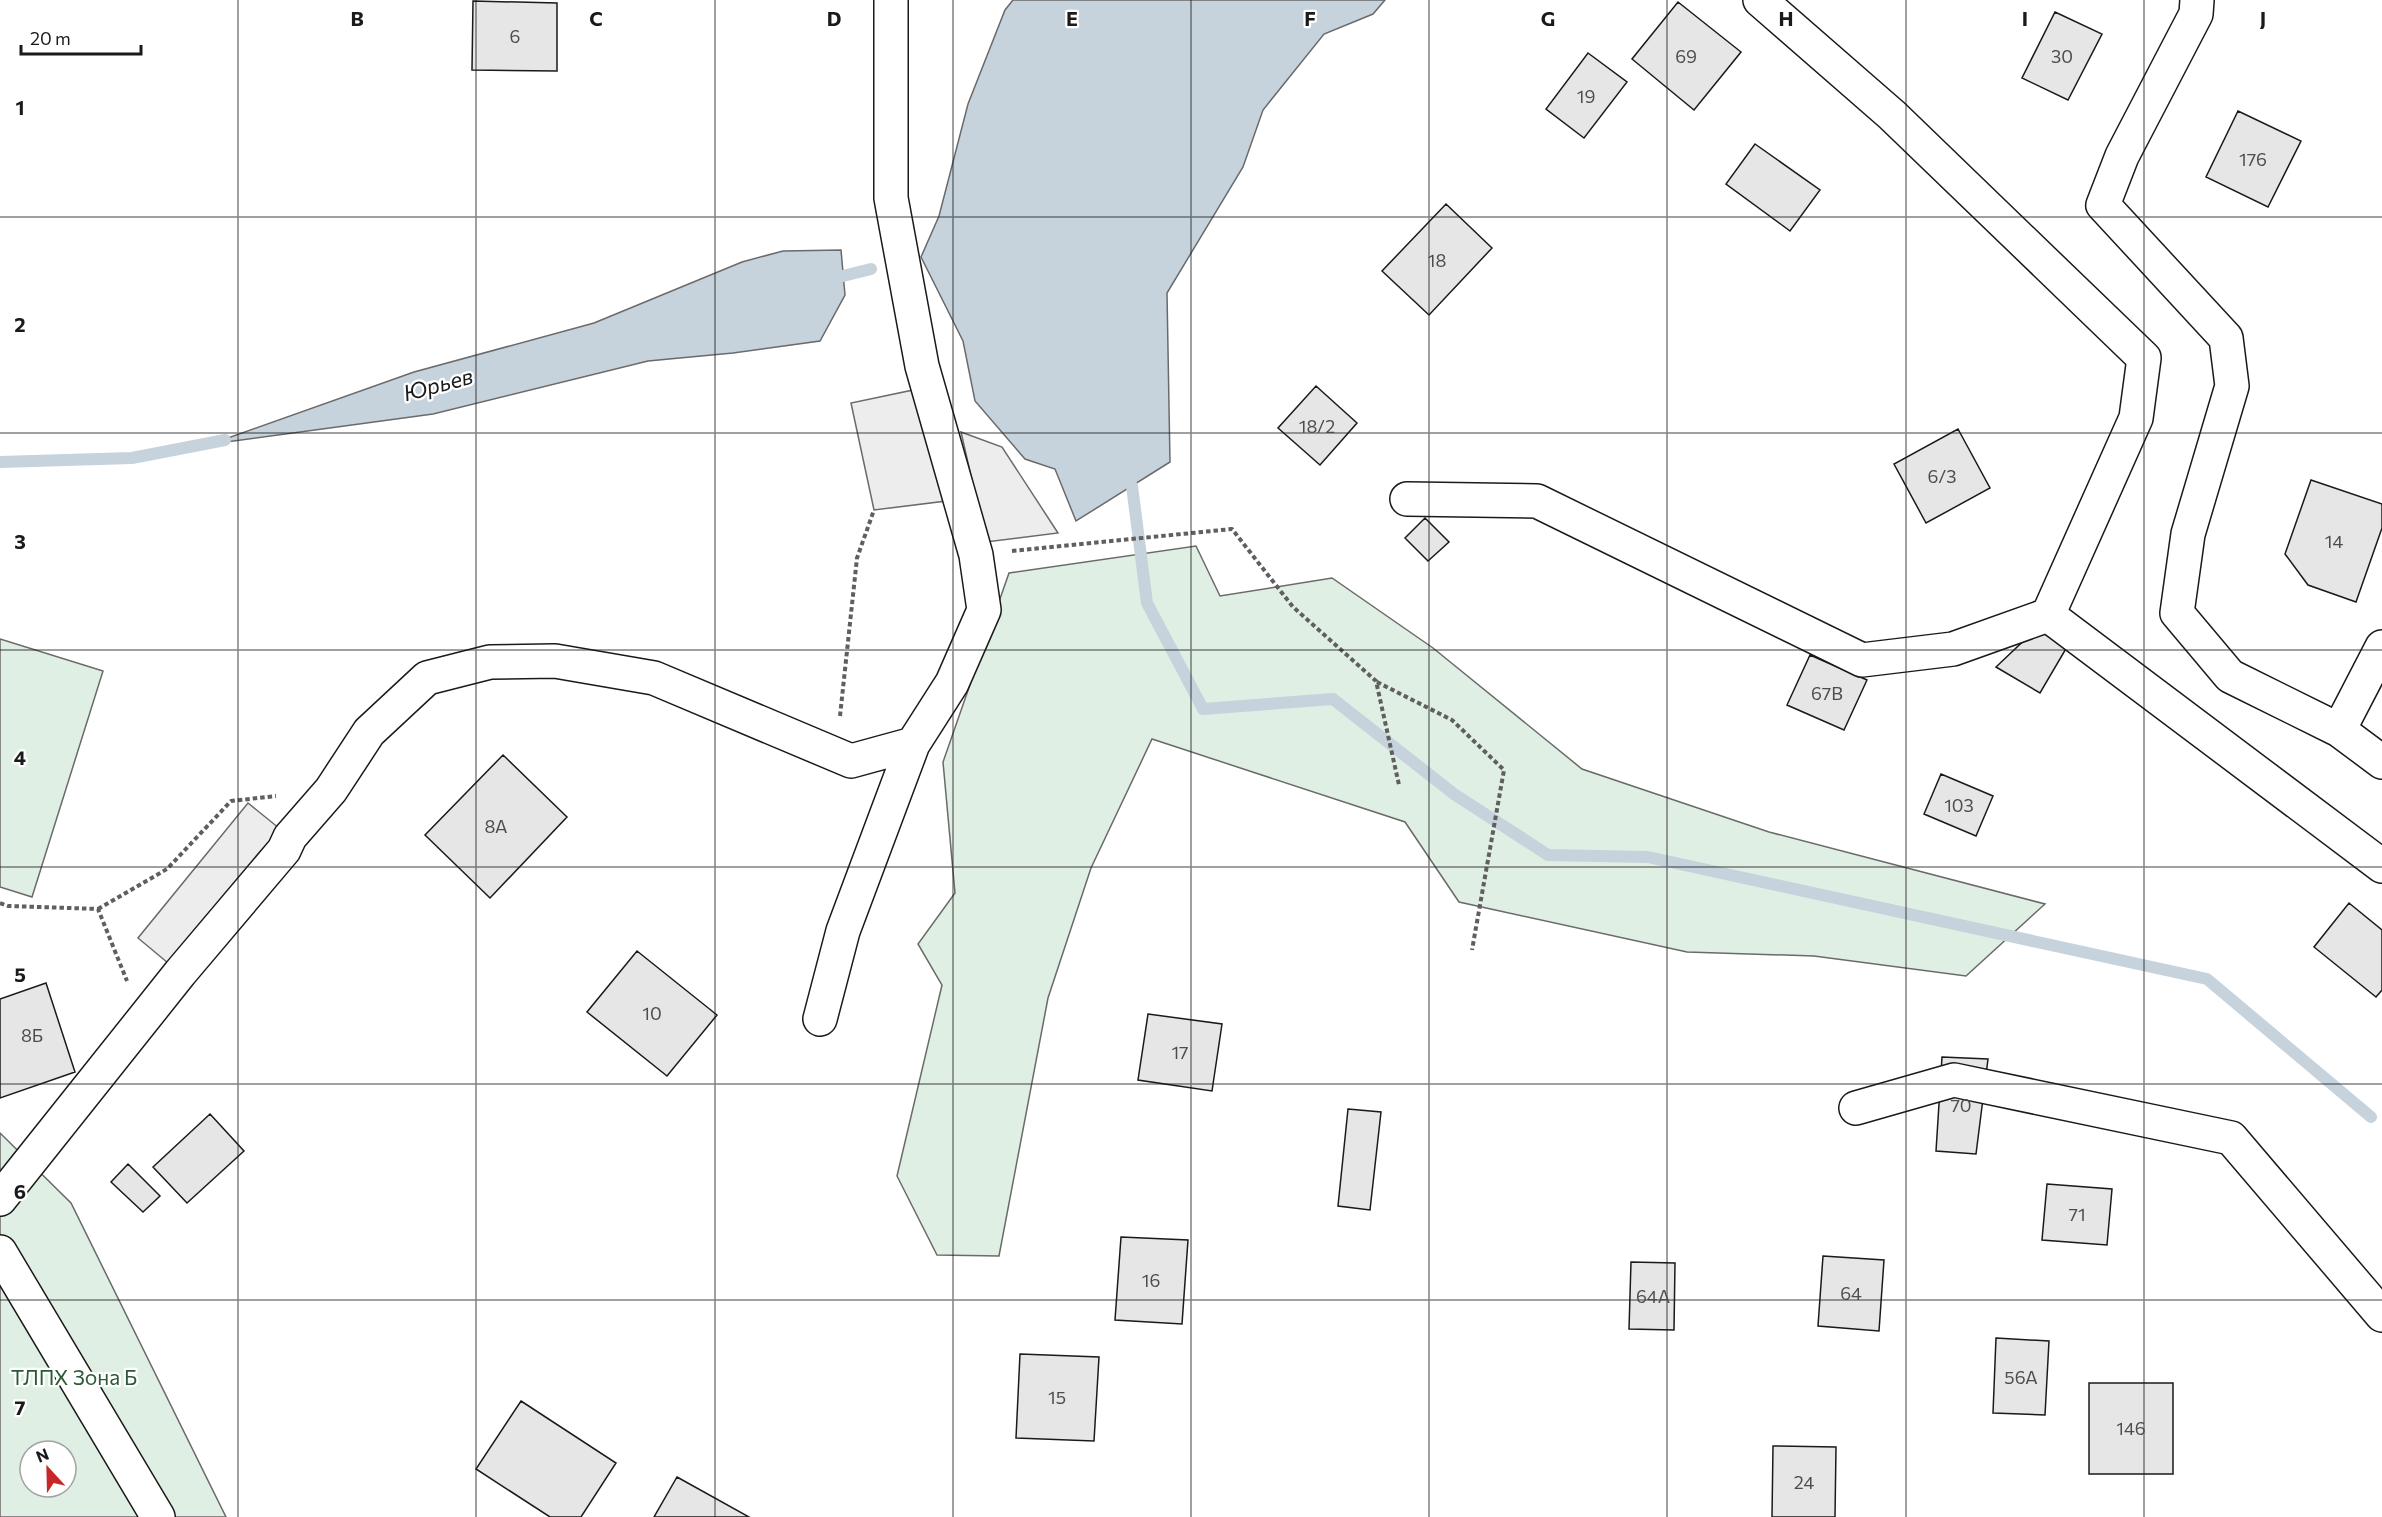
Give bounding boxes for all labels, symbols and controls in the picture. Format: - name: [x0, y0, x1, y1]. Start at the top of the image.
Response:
- text: B: [350, 6, 364, 30]
- text: C: [589, 6, 603, 30]
- text: D: [827, 6, 841, 30]
- text: E: [1066, 6, 1078, 30]
- text: F: [1304, 6, 1316, 30]
- text: G: [1541, 6, 1555, 30]
- text: H: [1779, 6, 1794, 30]
- text: I: [2022, 6, 2028, 30]
- text: J: [2260, 6, 2266, 30]
- scale bar: [21, 18, 141, 56]
- house number: 6: [510, 25, 520, 47]
- text: 20 m: [30, 27, 71, 49]
- house number: 69: [1675, 45, 1697, 67]
- house number: 30: [2051, 45, 2073, 67]
- house number: 19: [1577, 85, 1595, 107]
- text: 1: [15, 95, 25, 119]
- house number: 176: [2239, 148, 2267, 170]
- house number: 18: [1428, 249, 1446, 271]
- text: 2: [14, 312, 26, 336]
- water label: Юрьев: [400, 362, 476, 406]
- house number: 18/2: [1299, 415, 1335, 437]
- house number: 6/3: [1928, 465, 1956, 487]
- text: 3: [14, 529, 26, 553]
- house number: 14: [2325, 530, 2343, 552]
- house number: 67В: [1811, 682, 1843, 704]
- text: 4: [14, 745, 26, 769]
- house number: 103: [1944, 794, 1974, 816]
- house number: 8А: [485, 815, 507, 837]
- text: 5: [14, 962, 26, 986]
- house number: 10: [642, 1002, 662, 1024]
- house number: 8Б: [21, 1024, 43, 1046]
- house number: 17: [1171, 1041, 1189, 1063]
- house number: 70: [1950, 1094, 1972, 1116]
- text: 6: [14, 1179, 26, 1203]
- house number: 71: [2068, 1203, 2086, 1225]
- house number: 16: [1142, 1269, 1160, 1291]
- house number: 64: [1840, 1282, 1862, 1304]
- house number: 64А: [1636, 1285, 1670, 1307]
- park label: ТЛПХ Зона Б: [11, 1364, 137, 1389]
- house number: 56А: [2004, 1366, 2038, 1388]
- house number: 15: [1048, 1386, 1066, 1408]
- text: 7: [15, 1395, 26, 1419]
- house number: 146: [2116, 1417, 2146, 1439]
- north arrow: [18, 1439, 78, 1499]
- text: N: [33, 1444, 51, 1466]
- house number: 24: [1794, 1471, 1814, 1493]

